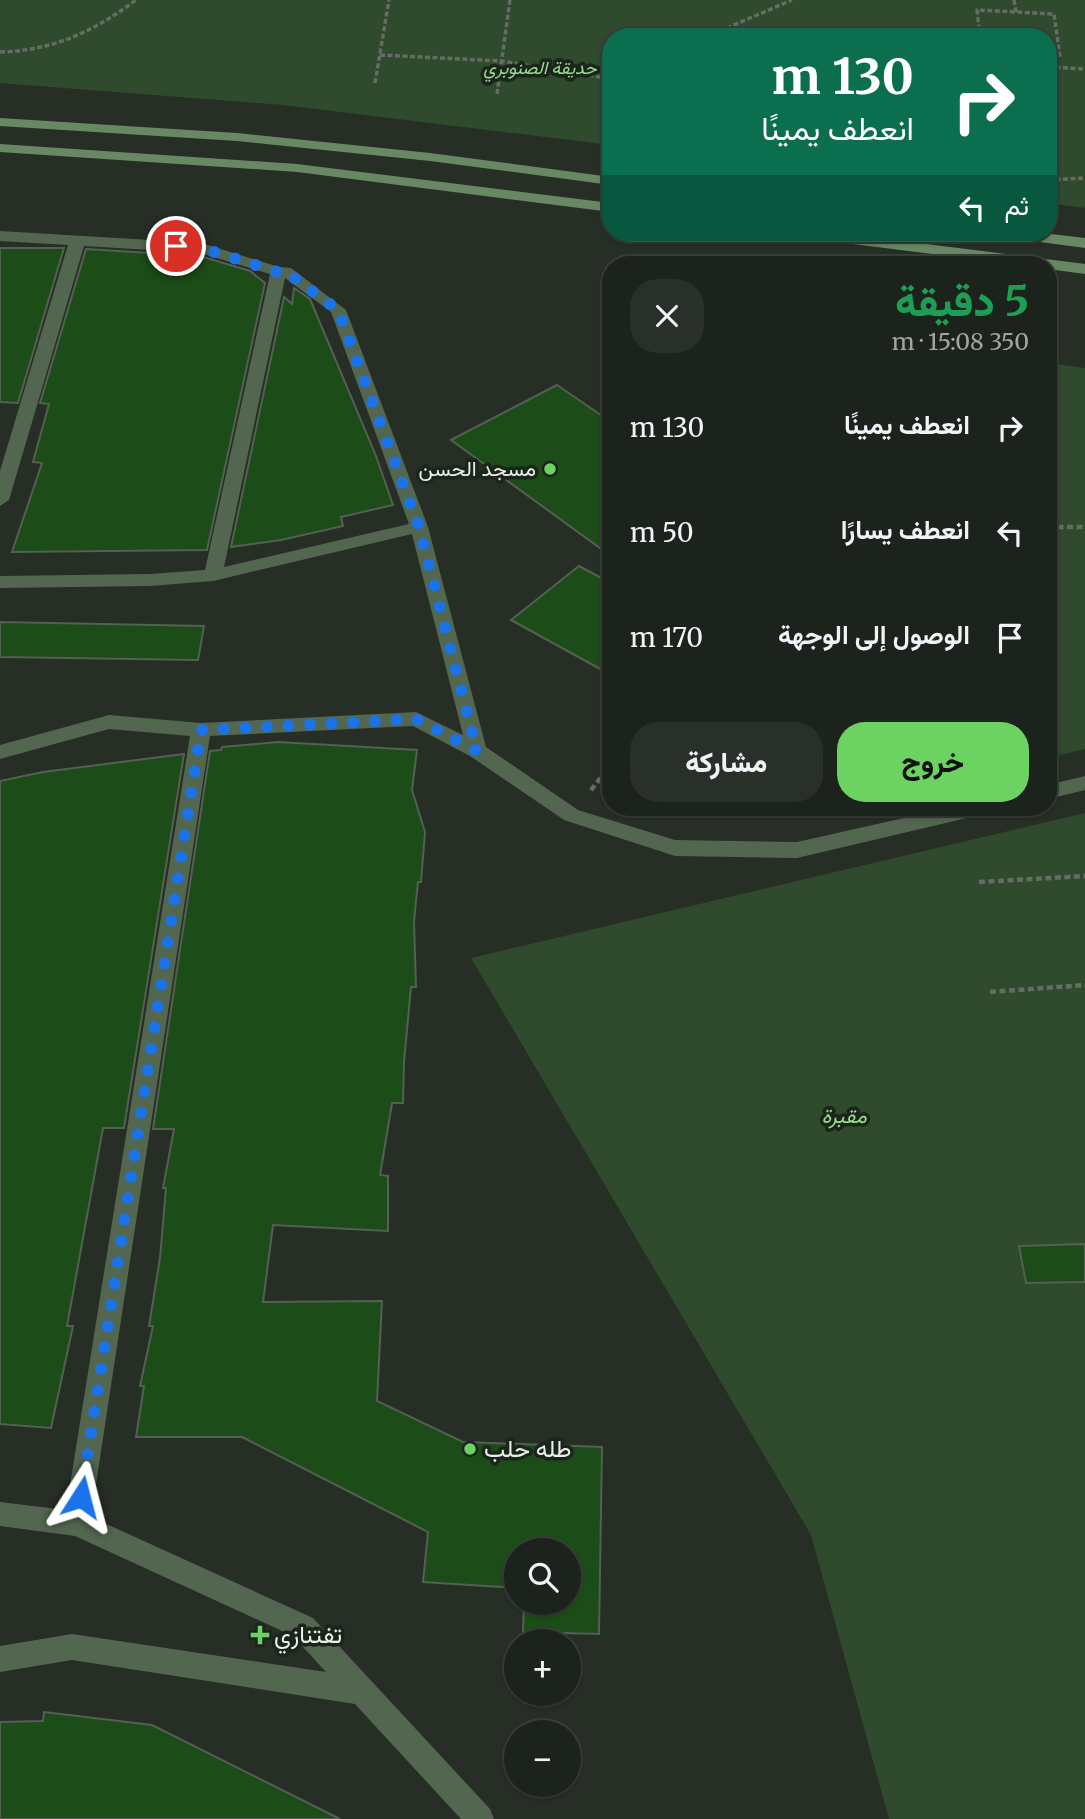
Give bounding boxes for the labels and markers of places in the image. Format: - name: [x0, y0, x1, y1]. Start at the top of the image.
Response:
- pin: [146, 216, 206, 276]
- place label: مسجد الحسن: [419, 455, 536, 482]
- marker: مسجد الحسن: [542, 461, 558, 477]
- place label: طله حلب: [484, 1433, 571, 1464]
- marker: طله حلب: [462, 1441, 478, 1457]
- place label: تفتنازي: [274, 1619, 342, 1654]
- marker: تفتنازي: [252, 1627, 268, 1643]

